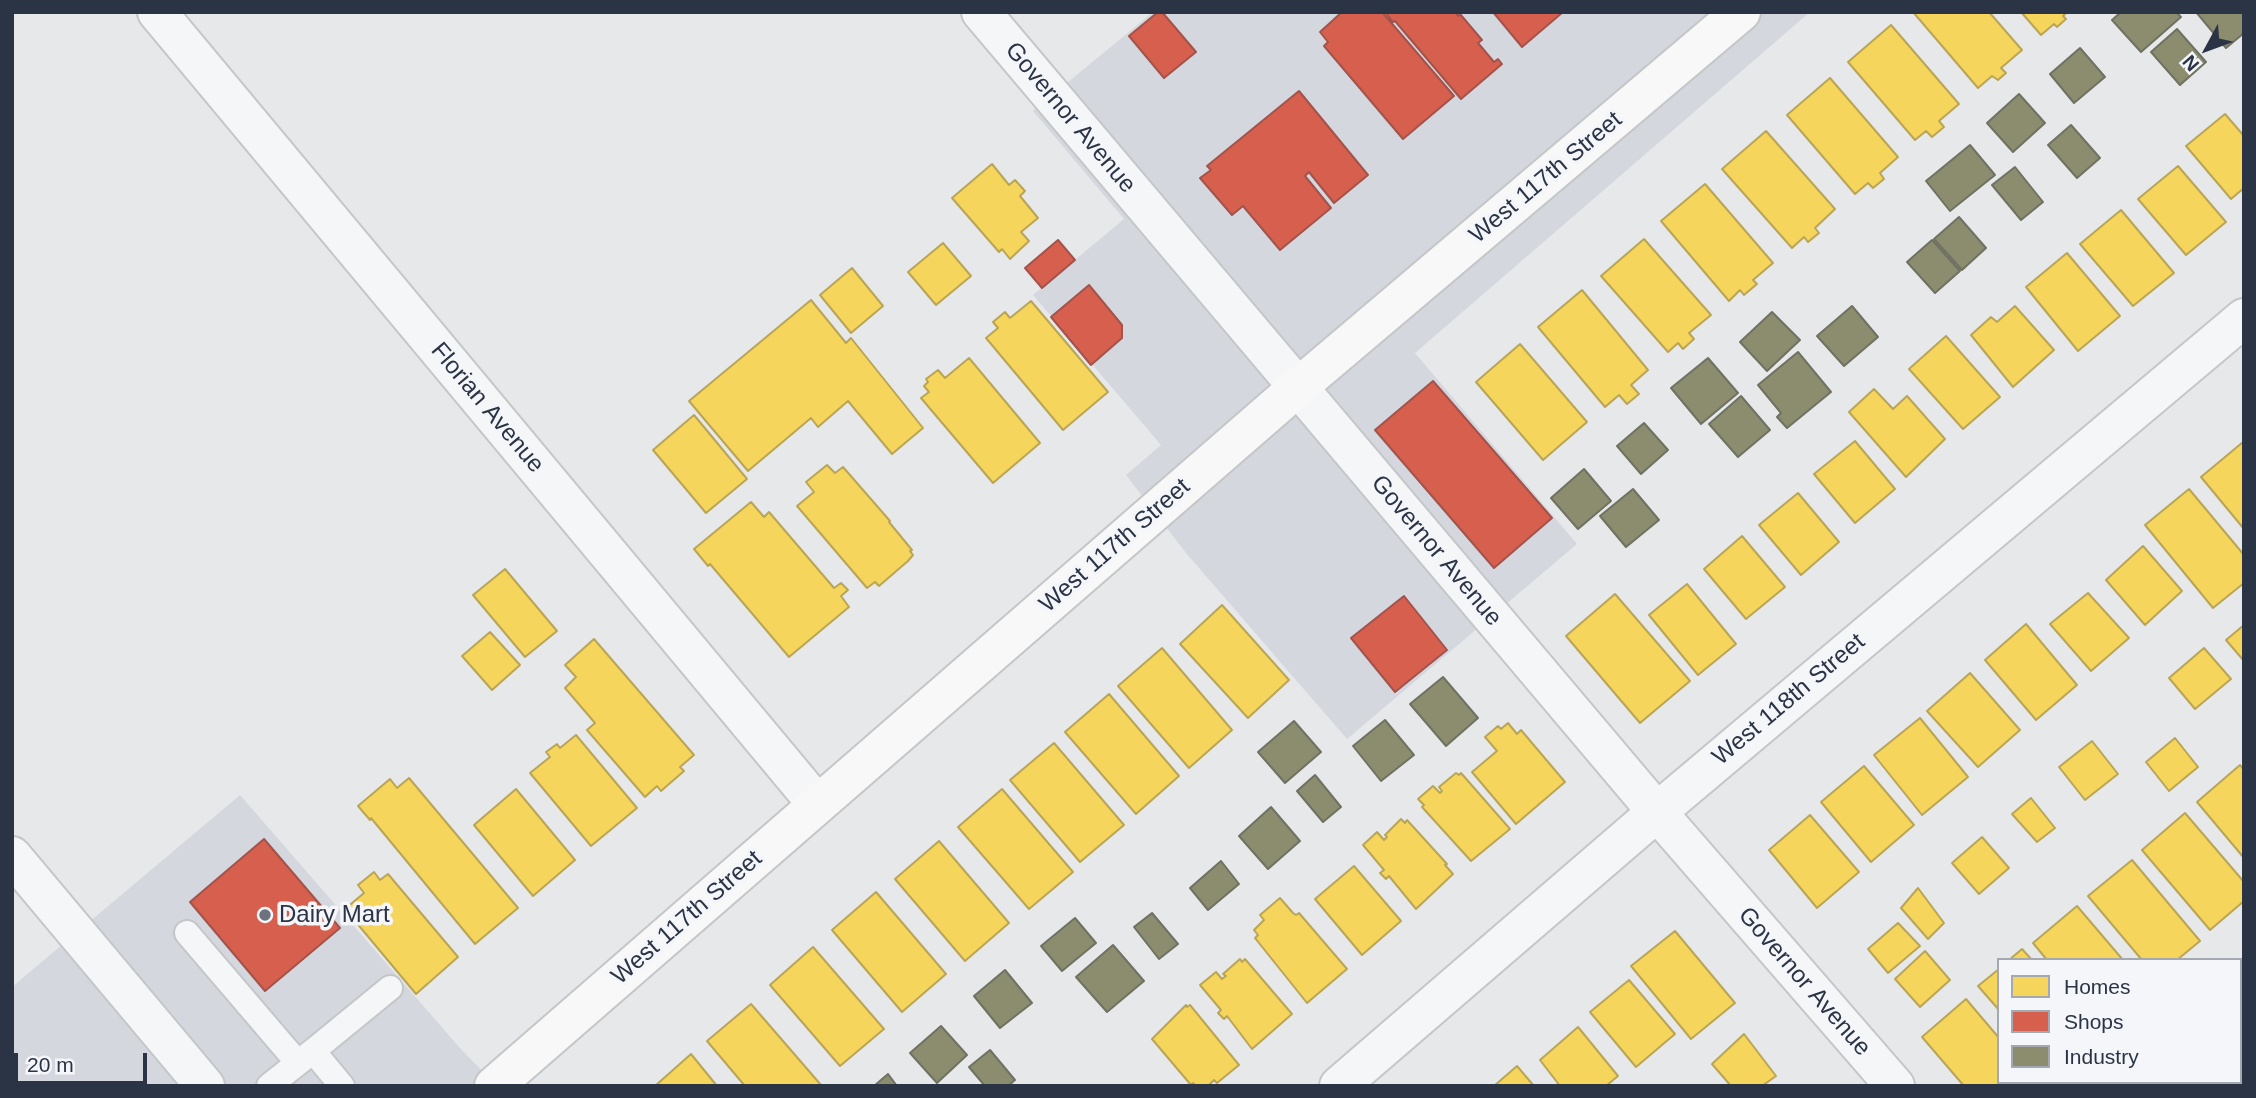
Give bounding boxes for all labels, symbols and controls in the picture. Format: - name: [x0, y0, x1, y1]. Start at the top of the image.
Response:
- north arrow: [2172, 14, 2242, 84]
- street label: Governor Avenue: [999, 37, 1141, 199]
- text: N: [2178, 51, 2203, 75]
- street label: West 117th Street: [1464, 106, 1628, 250]
- street label: Florian Avenue: [424, 337, 550, 479]
- street label: Governor Avenue: [1365, 470, 1507, 632]
- street label: West 117th Street: [1034, 473, 1196, 619]
- street label: West 118th Street: [1707, 628, 1871, 772]
- street label: West 117th Street: [606, 845, 768, 991]
- place label: Dairy Mart: [279, 901, 390, 929]
- street label: Governor Avenue: [1732, 902, 1876, 1062]
- marker: Dairy Mart: [257, 907, 273, 923]
- legend: [1997, 958, 2242, 1084]
- text: Homes: [2064, 975, 2131, 998]
- text: Shops: [2064, 1010, 2124, 1033]
- scale bar: [18, 1038, 150, 1082]
- text: Industry: [2064, 1045, 2139, 1068]
- text: 20 m: [27, 1053, 74, 1076]

